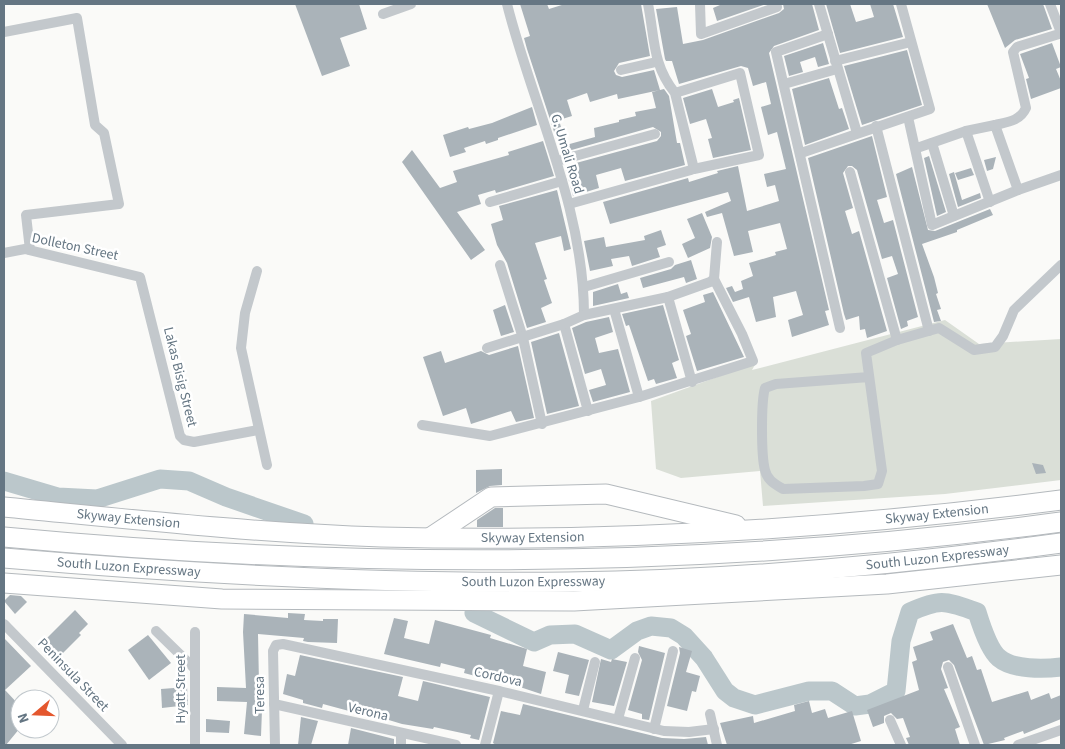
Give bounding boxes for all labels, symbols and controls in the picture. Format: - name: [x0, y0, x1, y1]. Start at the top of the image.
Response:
- street label: G. Umali Road: [545, 112, 589, 196]
- street label: Dolleton Street: [30, 228, 120, 266]
- street label: Lakas Bisig Street: [158, 325, 202, 429]
- street label: Skyway Extension: [884, 499, 990, 529]
- street label: Skyway Extension: [76, 504, 181, 534]
- street label: Skyway Extension: [481, 527, 585, 548]
- street label: South Luzon Expressway: [865, 540, 1011, 575]
- street label: South Luzon Expressway: [56, 552, 202, 582]
- street label: South Luzon Expressway: [461, 571, 606, 592]
- street label: Peninsula Street: [33, 634, 113, 716]
- street label: Hyatt Street: [171, 654, 191, 724]
- street label: Cordova: [472, 662, 524, 692]
- street label: Teresa: [250, 676, 270, 714]
- north arrow: [10, 689, 60, 739]
- street label: Verona: [346, 698, 390, 726]
- text: N: [13, 710, 35, 726]

